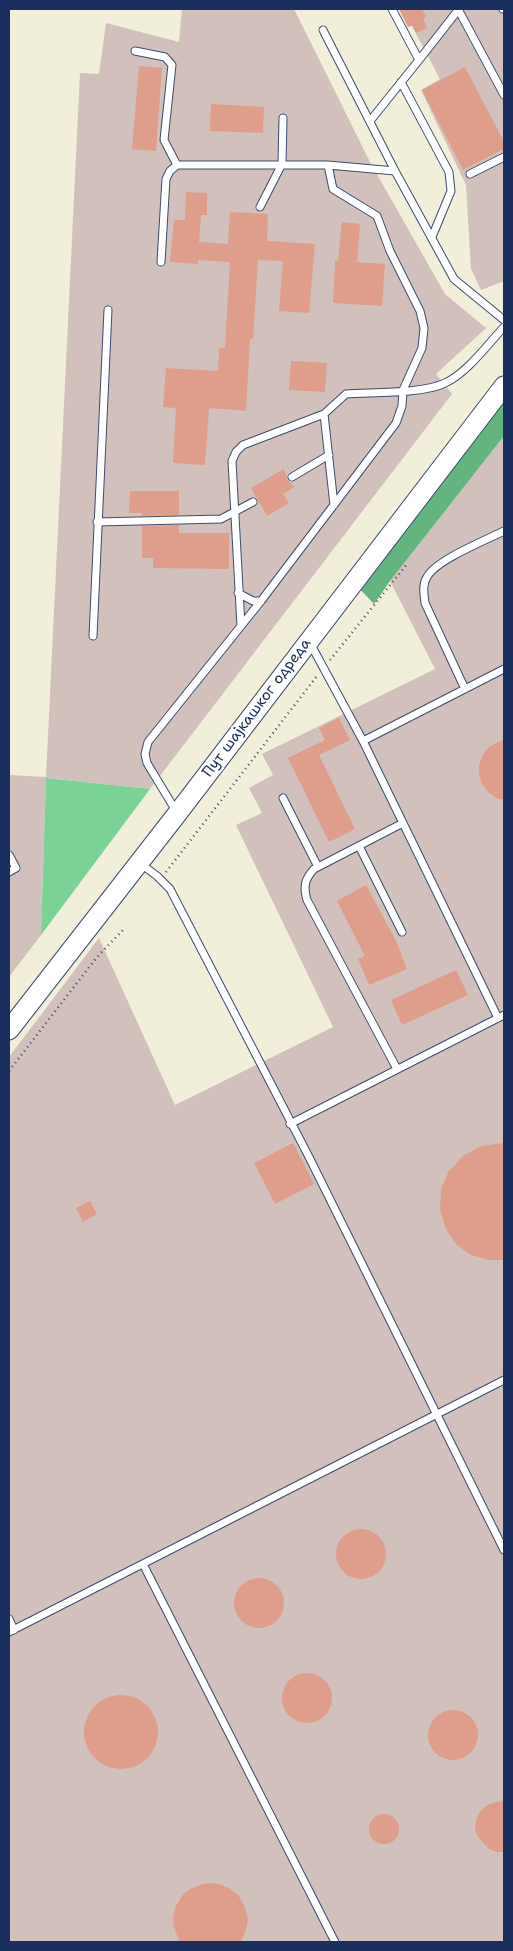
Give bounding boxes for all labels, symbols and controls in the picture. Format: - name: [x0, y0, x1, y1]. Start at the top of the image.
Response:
- street label: Пут шајкашког одреда: [199, 635, 315, 781]

